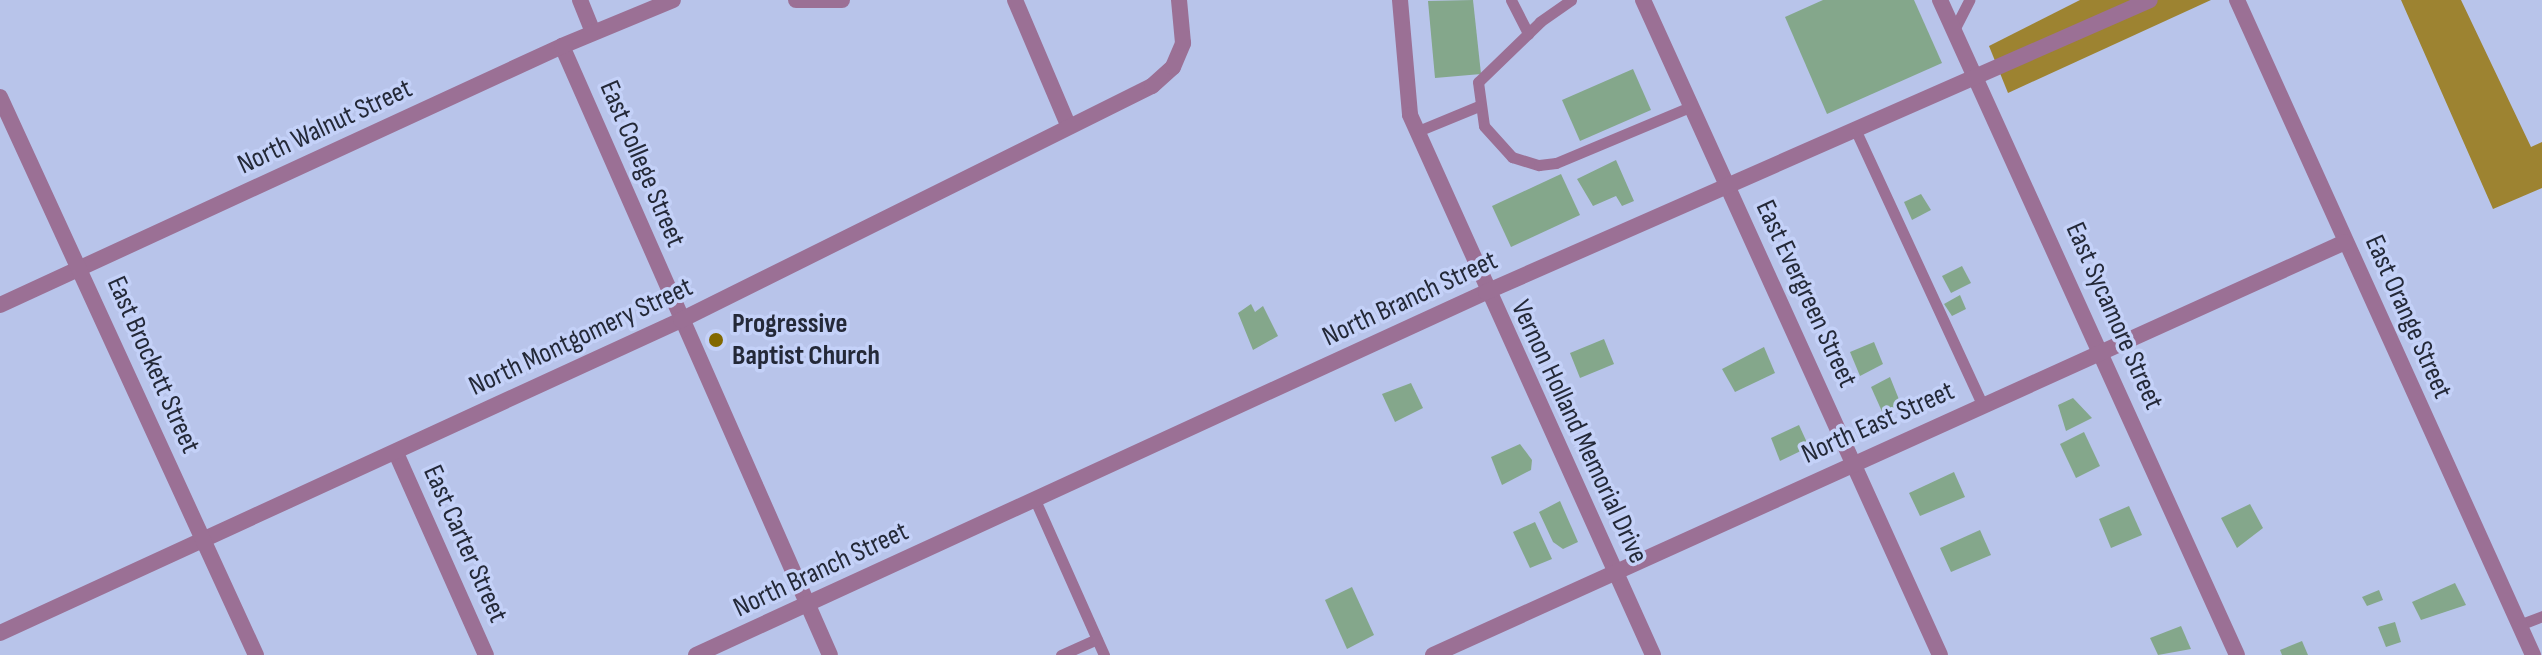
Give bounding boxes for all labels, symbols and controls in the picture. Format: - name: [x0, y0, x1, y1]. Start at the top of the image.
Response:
- street label: North Walnut Street: [232, 72, 418, 182]
- street label: East College Street: [592, 76, 692, 252]
- street label: East Evergreen Street: [1748, 195, 1864, 393]
- street label: East Sycamore Street: [2058, 217, 2170, 415]
- street label: East Orange Street: [2357, 230, 2459, 404]
- street label: North Branch Street: [1317, 244, 1503, 354]
- street label: North Montgomery Street: [464, 270, 698, 404]
- street label: East Brockett Street: [99, 271, 207, 459]
- street label: Vernon Holland Memorial Drive: [1503, 295, 1655, 569]
- place label: Progressive Baptist Church: [732, 307, 880, 373]
- marker: Progressive Baptist Church: [707, 331, 725, 349]
- street label: North East Street: [1797, 374, 1959, 472]
- street label: East Carter Street: [415, 460, 515, 628]
- street label: North Branch Street: [728, 515, 914, 625]

